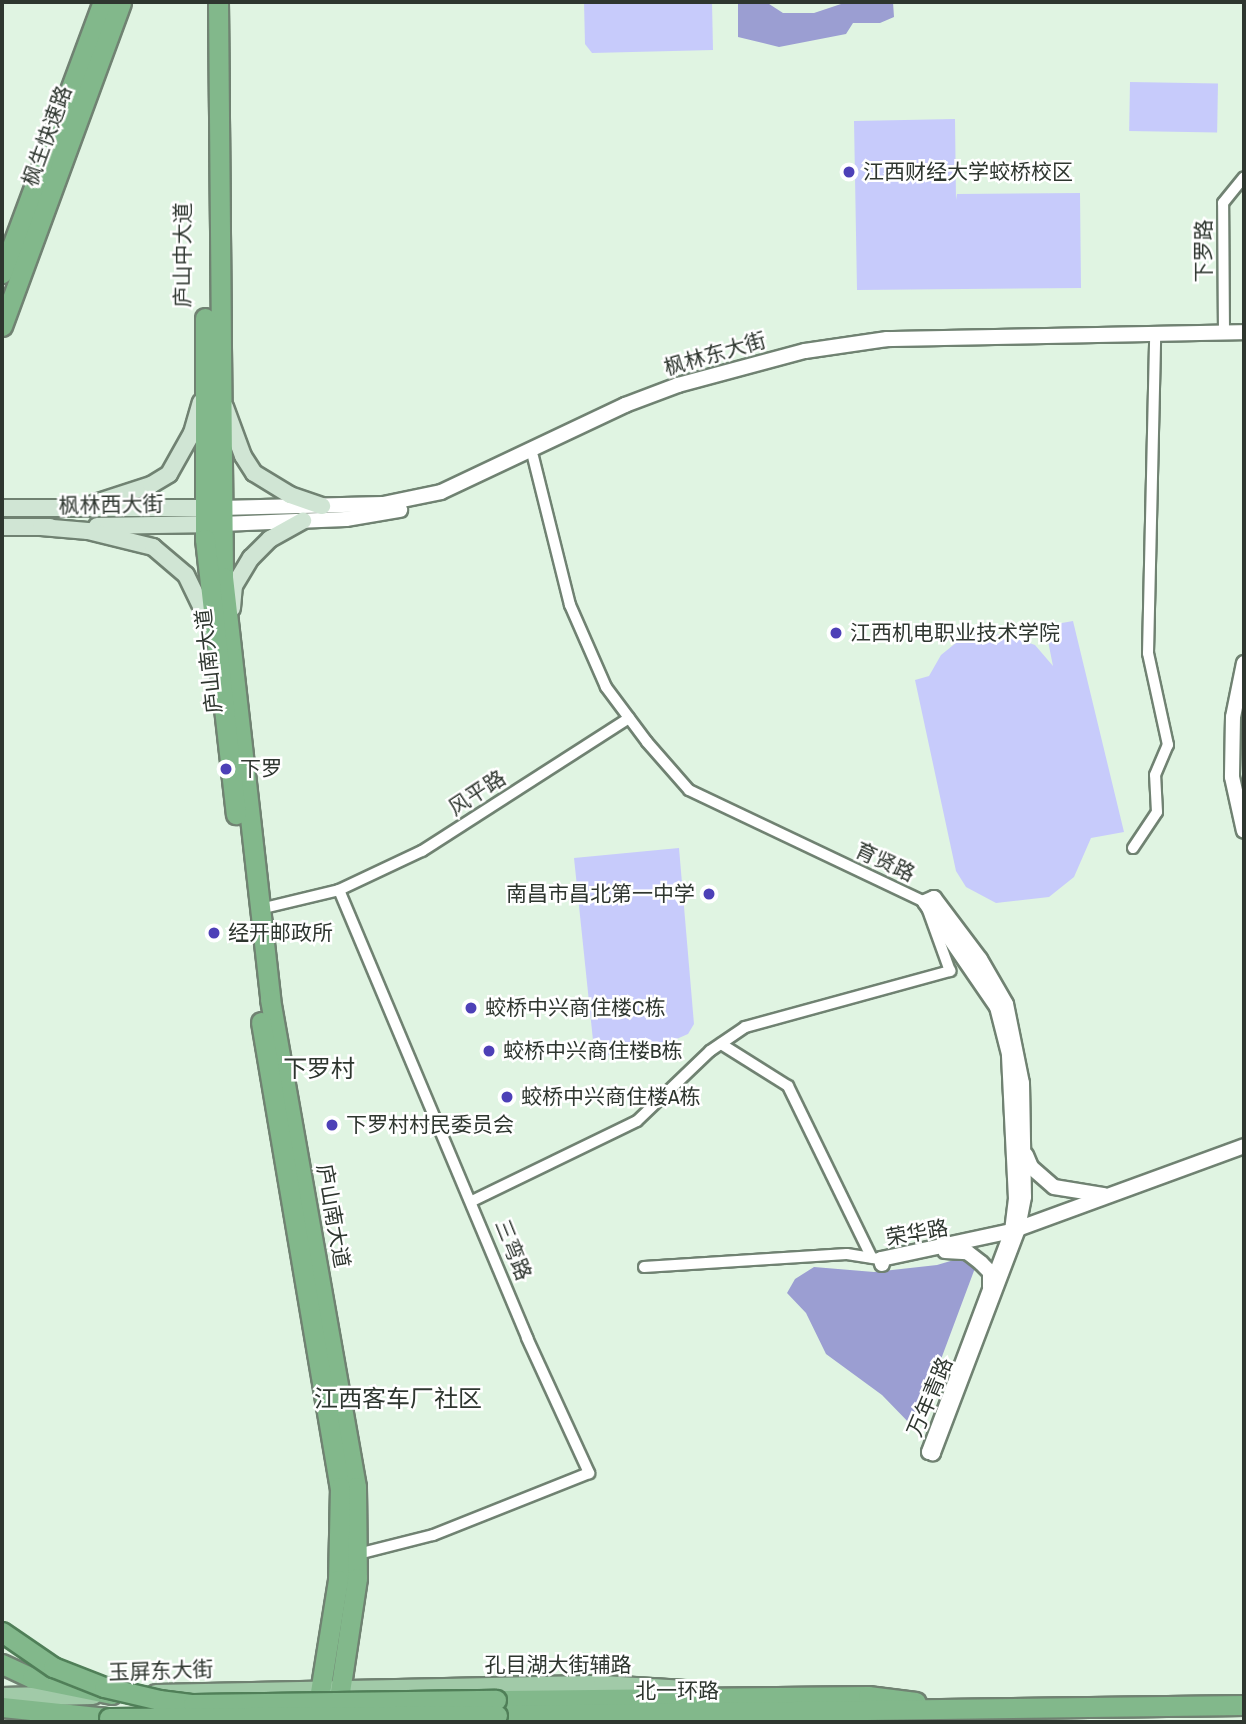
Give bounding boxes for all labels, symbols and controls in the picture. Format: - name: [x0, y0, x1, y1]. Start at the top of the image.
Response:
- street label: 枫生快速路: [17, 82, 77, 190]
- place label: 江西财经大学蛟桥校区: [863, 159, 1073, 185]
- marker: 江西财经大学蛟桥校区: [841, 164, 857, 180]
- street label: 庐山中大道: [170, 203, 196, 307]
- street label: 下罗路: [1191, 220, 1217, 282]
- street label: 枫林东大街: [661, 327, 769, 381]
- street label: 枫林西大街: [58, 491, 164, 519]
- street label: 庐山南大道: [191, 607, 227, 715]
- place label: 江西机电职业技术学院: [850, 620, 1060, 646]
- marker: 江西机电职业技术学院: [828, 625, 844, 641]
- place label: 下罗: [240, 756, 282, 782]
- marker: 下罗: [218, 761, 234, 777]
- street label: 风平路: [444, 765, 510, 821]
- street label: 育贤路: [851, 837, 919, 887]
- place label: 南昌市昌北第一中学: [506, 881, 695, 907]
- marker: 南昌市昌北第一中学: [701, 886, 717, 902]
- place label: 经开邮政所: [228, 920, 333, 946]
- marker: 经开邮政所: [206, 925, 222, 941]
- place label: 蛟桥中兴商住楼C栋: [485, 995, 665, 1021]
- marker: 蛟桥中兴商住楼C栋: [463, 1000, 479, 1016]
- place label: 蛟桥中兴商住楼B栋: [503, 1038, 682, 1064]
- marker: 蛟桥中兴商住楼B栋: [481, 1043, 497, 1059]
- district label: 下罗村: [283, 1055, 355, 1083]
- place label: 蛟桥中兴商住楼A栋: [521, 1084, 700, 1110]
- marker: 蛟桥中兴商住楼A栋: [499, 1089, 515, 1105]
- place label: 下罗村村民委员会: [346, 1112, 514, 1138]
- marker: 下罗村村民委员会: [324, 1117, 340, 1133]
- street label: 庐山南大道: [311, 1162, 355, 1270]
- street label: 荣华路: [884, 1215, 950, 1251]
- street label: 三弯路: [490, 1216, 536, 1284]
- street label: 万年青路: [902, 1353, 958, 1441]
- district label: 江西客车厂社区: [314, 1385, 482, 1413]
- street label: 孔目湖大街辅路: [485, 1652, 631, 1678]
- street label: 玉屏东大街: [108, 1657, 214, 1685]
- street label: 北一环路: [635, 1678, 719, 1704]

